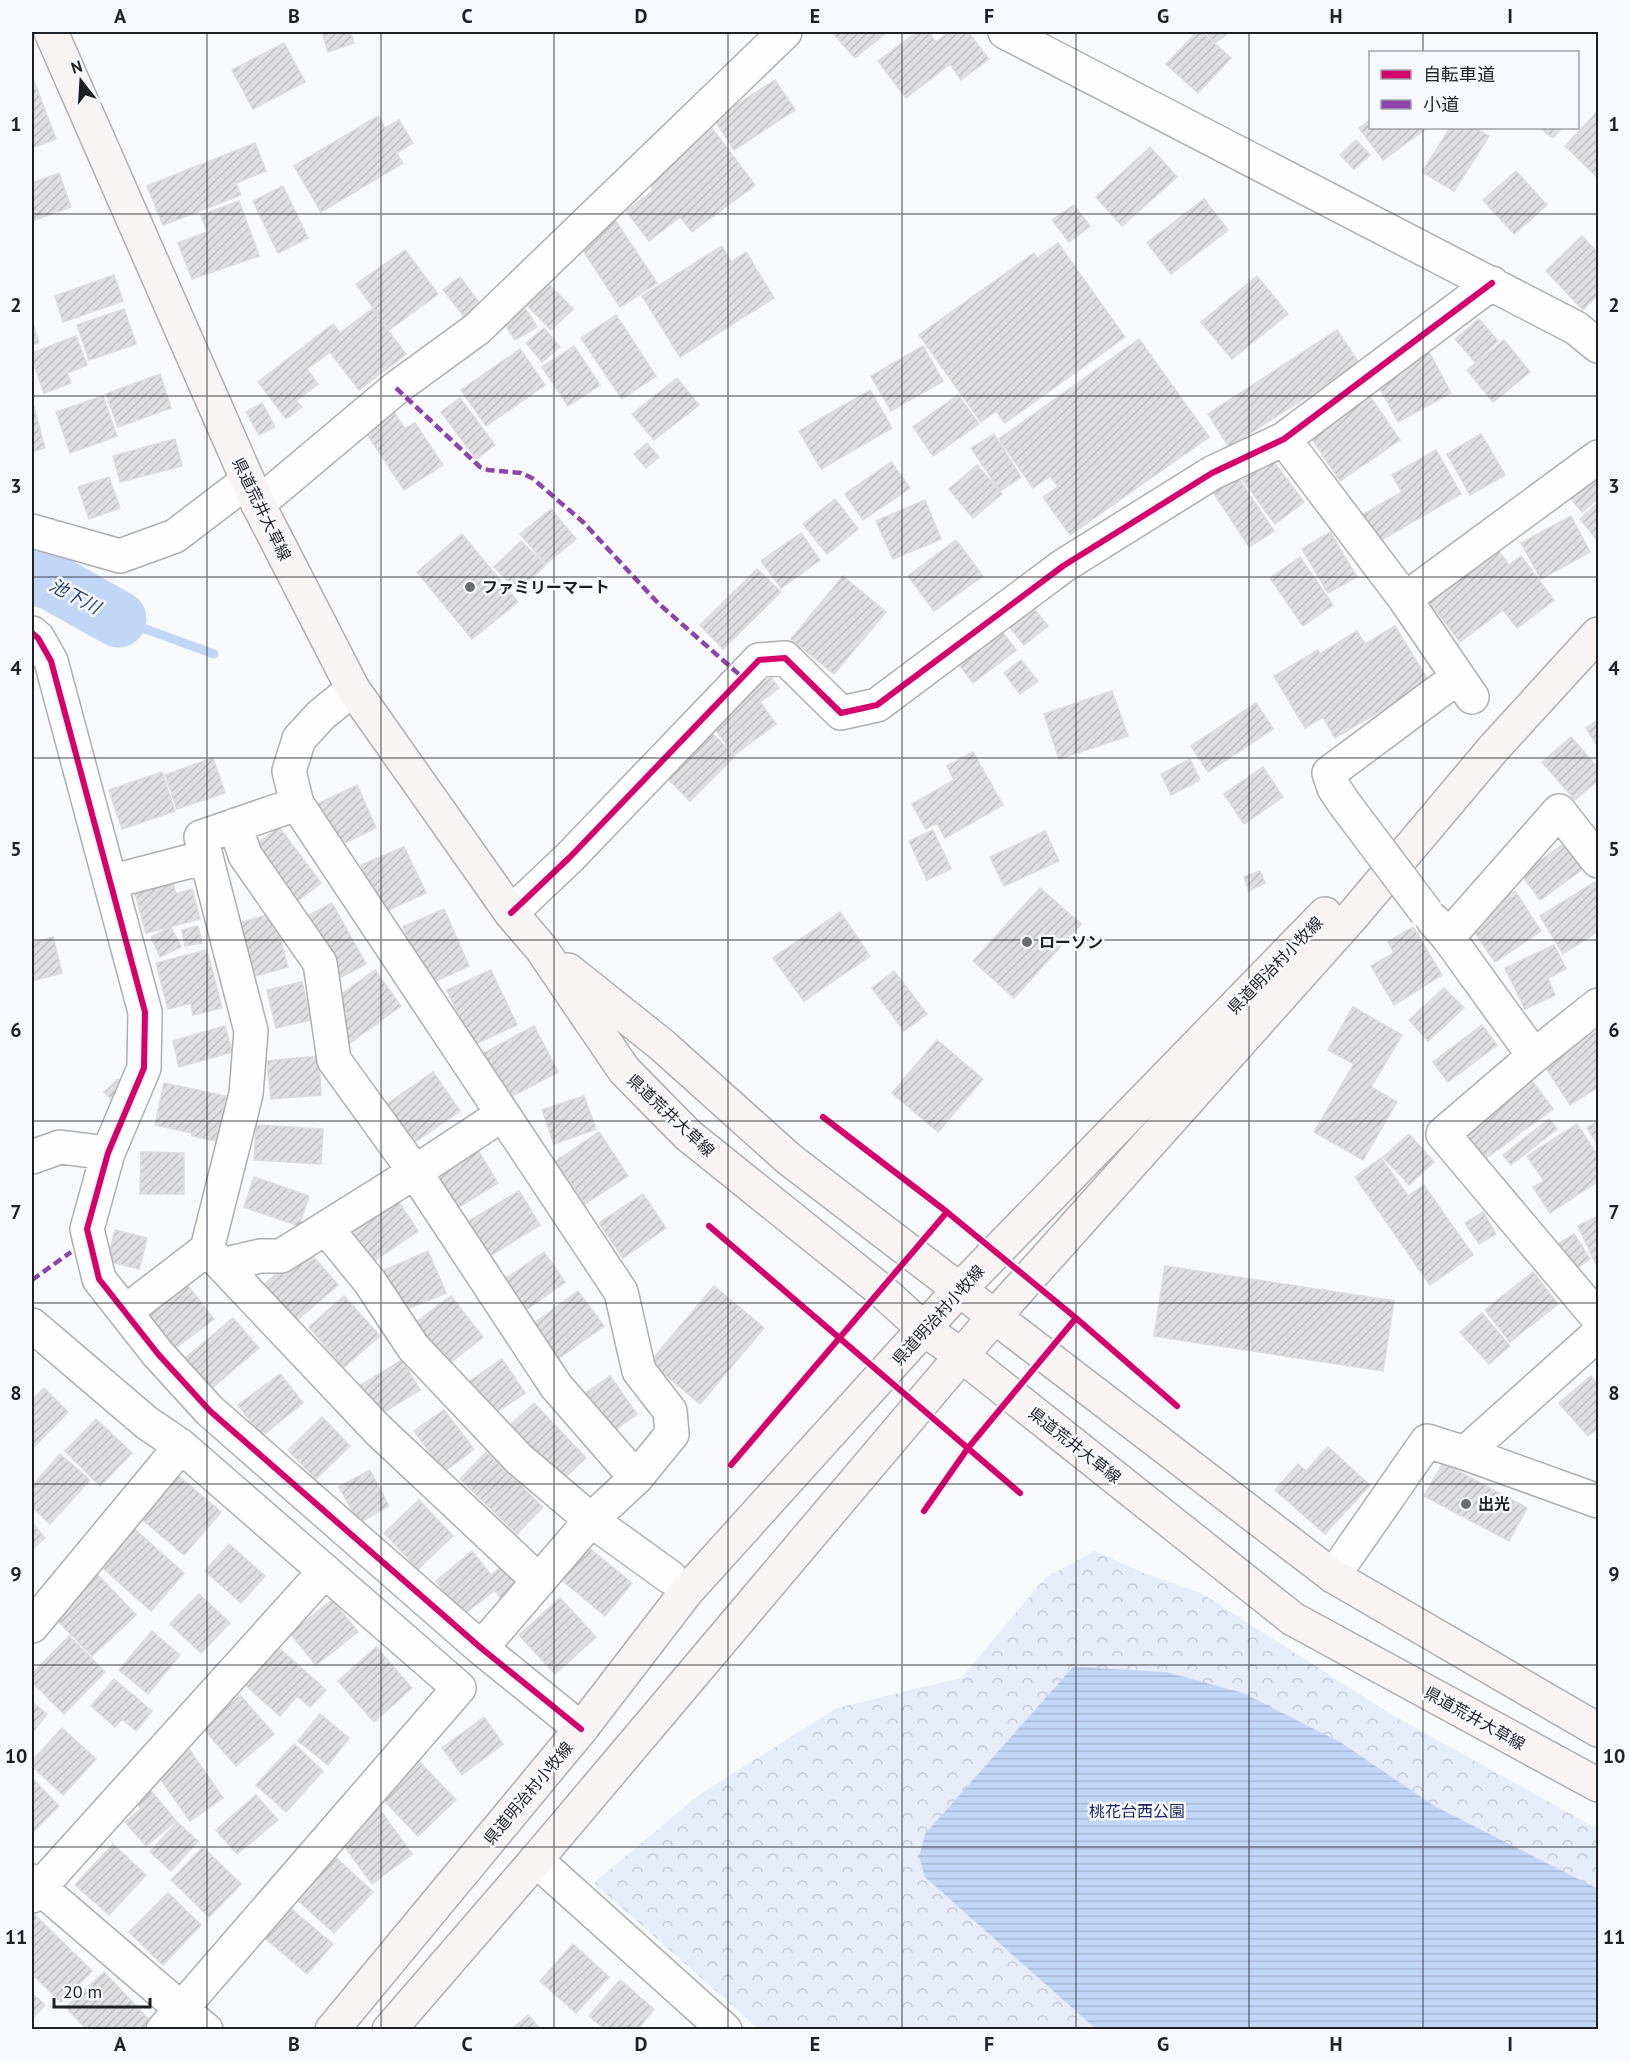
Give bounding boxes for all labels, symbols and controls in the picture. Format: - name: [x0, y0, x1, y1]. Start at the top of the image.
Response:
- text: A: [114, 3, 127, 29]
- text: B: [288, 3, 300, 29]
- text: C: [461, 3, 473, 29]
- text: D: [635, 3, 648, 29]
- text: E: [810, 3, 820, 29]
- text: F: [984, 3, 994, 29]
- text: G: [1157, 3, 1169, 29]
- text: H: [1329, 3, 1343, 29]
- text: I: [1507, 3, 1513, 29]
- north arrow: [51, 51, 111, 111]
- legend: [1369, 51, 1579, 129]
- text: N: [69, 56, 85, 78]
- text: 自転車道: [1423, 63, 1495, 86]
- text: 小道: [1423, 93, 1459, 116]
- text: 1: [10, 111, 22, 137]
- text: 1: [1608, 111, 1620, 137]
- text: 2: [10, 292, 22, 318]
- text: 2: [1608, 292, 1620, 318]
- street label: 県道荒井大草線: [228, 454, 296, 564]
- text: 3: [10, 473, 22, 499]
- text: 3: [1608, 473, 1620, 499]
- water label: 池下川: [46, 573, 106, 620]
- place label: ファミリーマート: [482, 577, 610, 597]
- marker: ファミリーマート: [463, 580, 477, 594]
- text: 4: [10, 655, 22, 681]
- text: 4: [1608, 655, 1620, 681]
- text: 5: [10, 836, 22, 862]
- text: 5: [1608, 836, 1620, 862]
- street label: 県道明治村小牧線: [1223, 912, 1327, 1018]
- place label: ローソン: [1039, 932, 1103, 952]
- marker: ローソン: [1020, 935, 1034, 949]
- text: 6: [10, 1017, 22, 1043]
- text: 6: [1608, 1017, 1620, 1043]
- street label: 県道荒井大草線: [623, 1069, 719, 1161]
- text: 7: [10, 1199, 22, 1225]
- text: 7: [1608, 1199, 1620, 1225]
- street label: 県道明治村小牧線: [888, 1261, 988, 1369]
- text: 8: [10, 1380, 22, 1406]
- text: 8: [1608, 1380, 1620, 1406]
- street label: 県道荒井大草線: [1025, 1403, 1125, 1487]
- place label: 出光: [1478, 1494, 1510, 1514]
- marker: 出光: [1459, 1497, 1473, 1511]
- text: 9: [10, 1561, 22, 1587]
- text: 9: [1608, 1561, 1620, 1587]
- street label: 県道荒井大草線: [1421, 1682, 1529, 1754]
- street label: 県道明治村小牧線: [479, 1738, 577, 1848]
- text: 10: [5, 1743, 27, 1769]
- text: 10: [1603, 1743, 1625, 1769]
- park label: 桃花台西公園: [1089, 1801, 1185, 1821]
- text: 11: [5, 1924, 27, 1950]
- text: 11: [1603, 1924, 1625, 1950]
- scale bar: [54, 1971, 150, 2009]
- text: 20 m: [63, 1980, 102, 2003]
- text: A: [114, 2031, 127, 2057]
- text: B: [288, 2031, 300, 2057]
- text: C: [461, 2031, 473, 2057]
- text: D: [635, 2031, 648, 2057]
- text: E: [810, 2031, 820, 2057]
- text: F: [984, 2031, 994, 2057]
- text: G: [1157, 2031, 1169, 2057]
- text: H: [1329, 2031, 1343, 2057]
- text: I: [1507, 2031, 1513, 2057]

